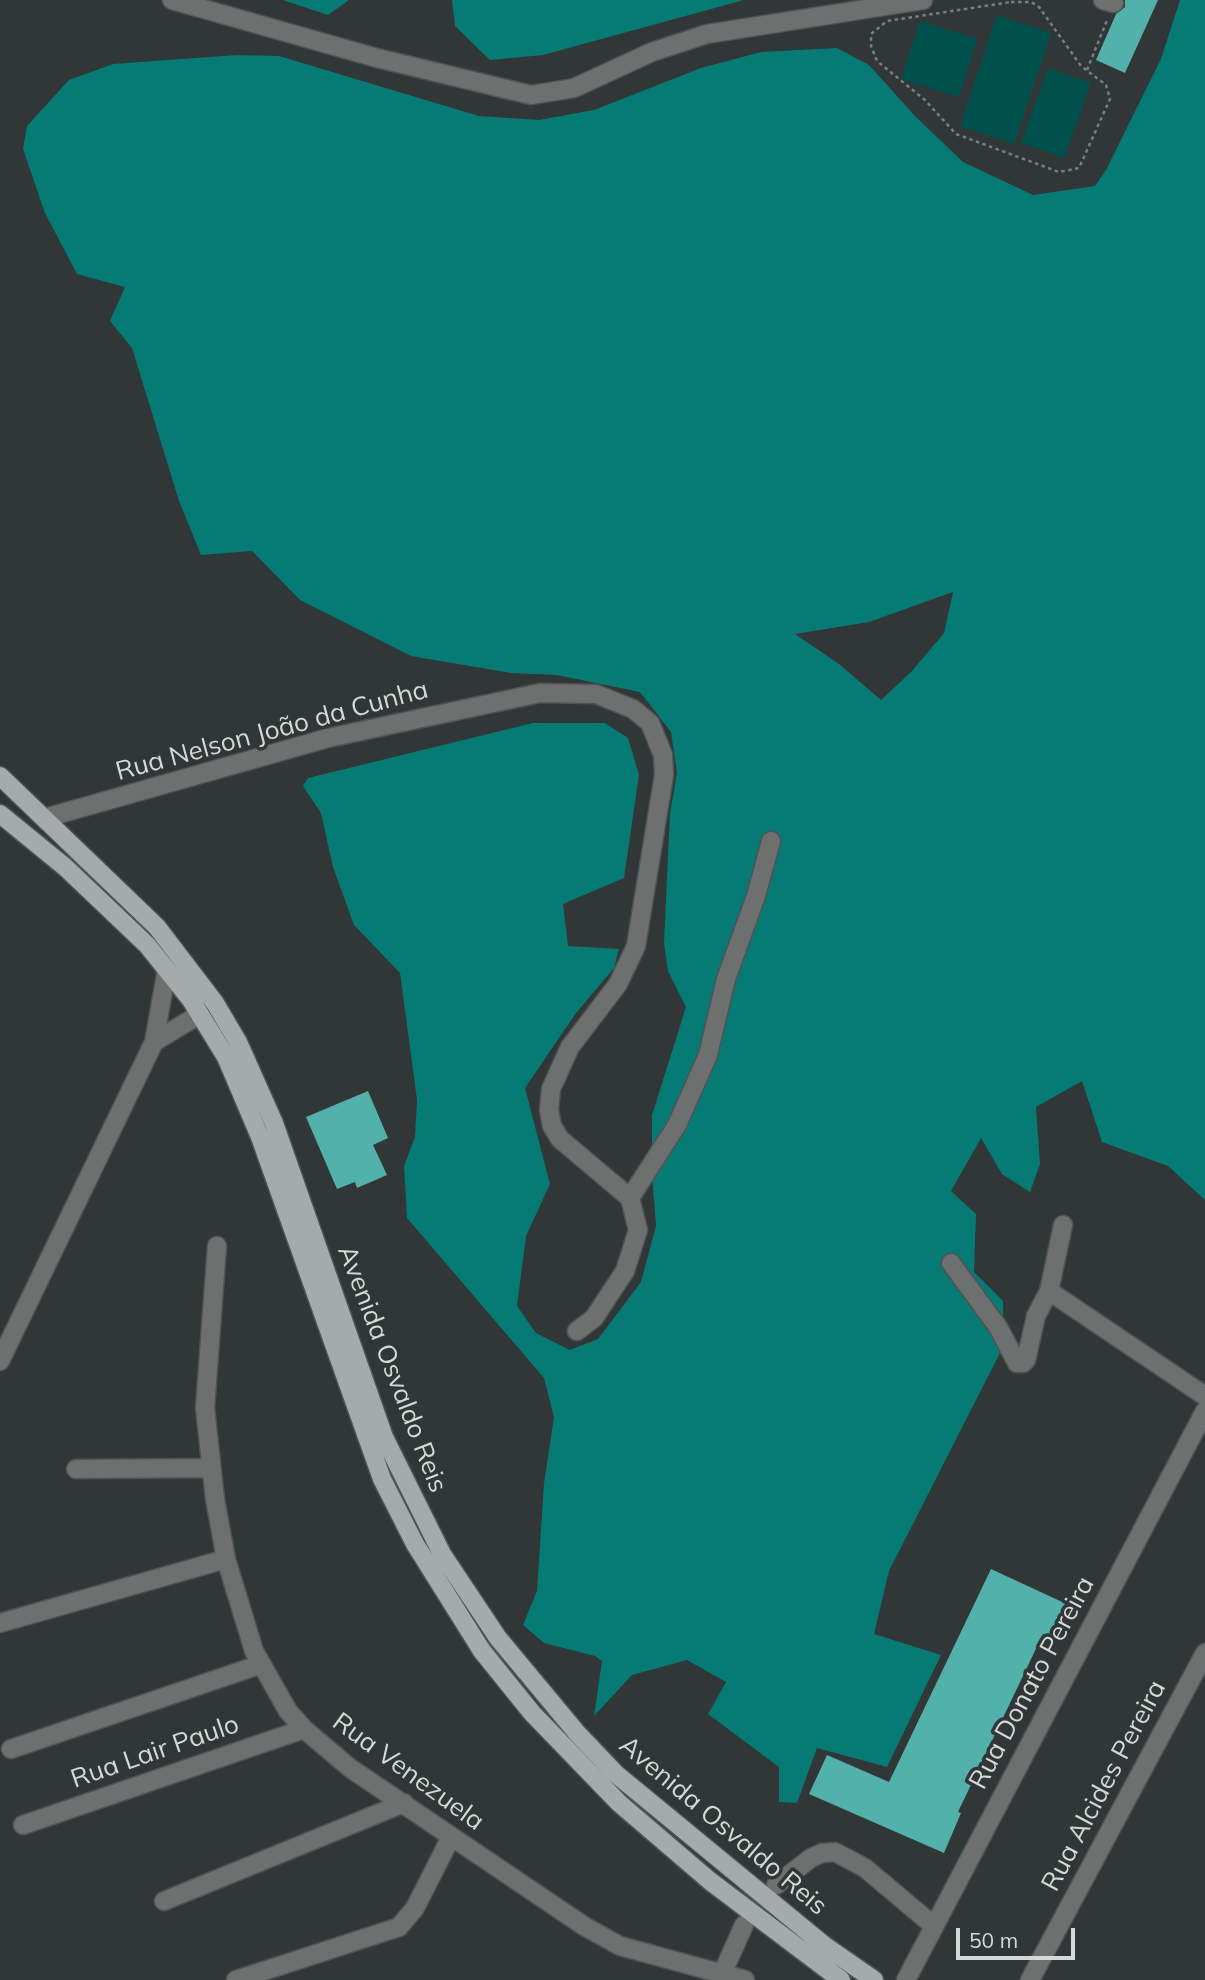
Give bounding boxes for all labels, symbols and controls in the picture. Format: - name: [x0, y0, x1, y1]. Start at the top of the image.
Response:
- street label: Rua Nelson João da Cunha: [112, 674, 432, 788]
- street label: Avenida Osvaldo Reis: [331, 1241, 453, 1497]
- street label: Rua Donato Pereira: [963, 1571, 1101, 1795]
- street label: Rua Alcides Pereira: [1035, 1675, 1173, 1897]
- street label: Rua Venezuela: [326, 1707, 490, 1837]
- street label: Rua Lair Paulo: [67, 1709, 243, 1795]
- street label: Avenida Osvaldo Reis: [613, 1730, 833, 1922]
- scale bar: [960, 1913, 1079, 1957]
- text: 50 m: [969, 1927, 1018, 1953]

